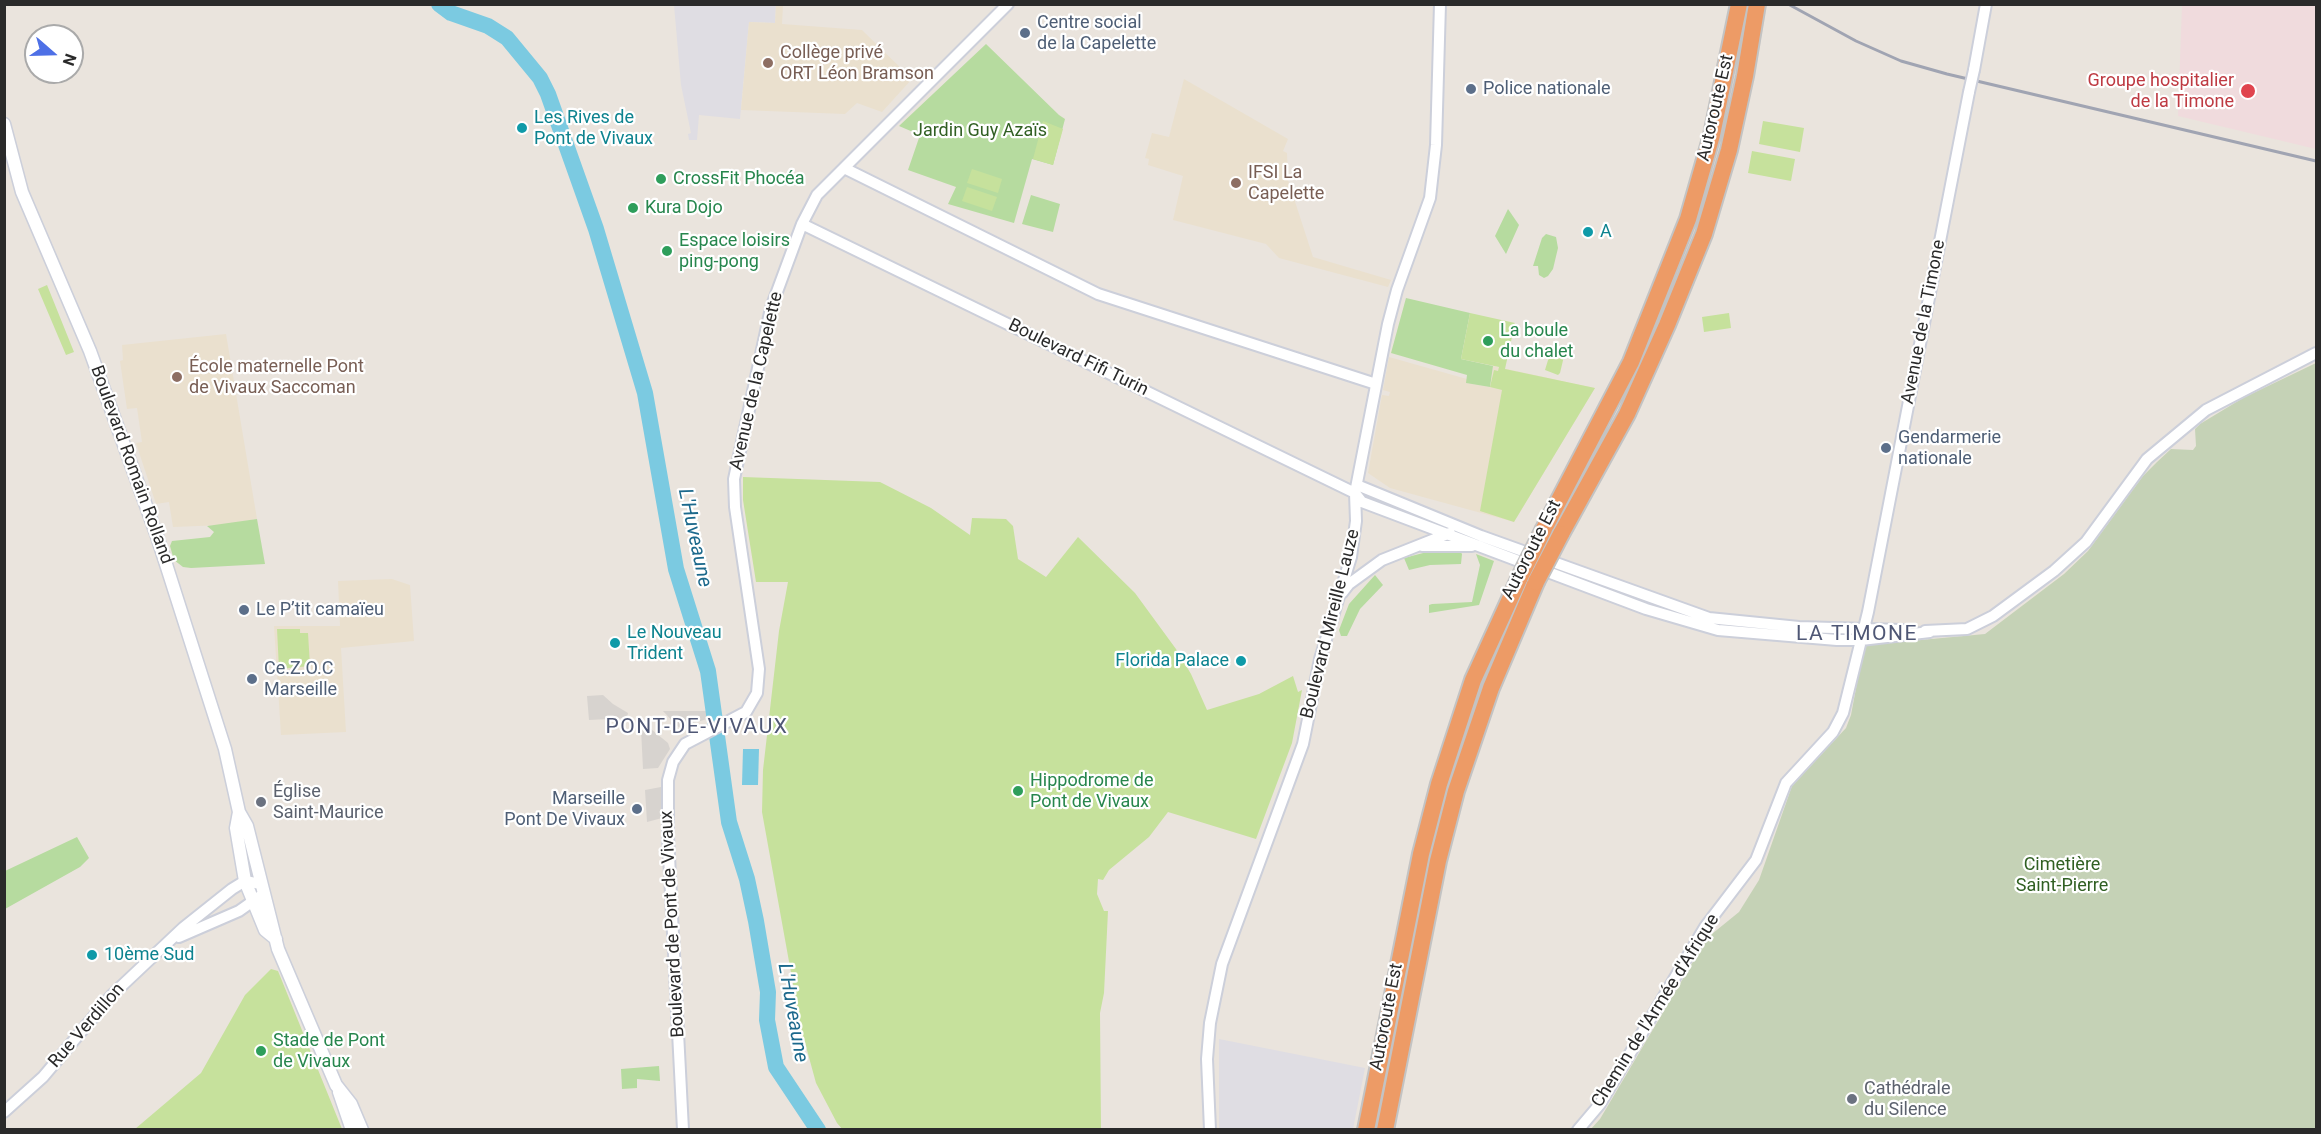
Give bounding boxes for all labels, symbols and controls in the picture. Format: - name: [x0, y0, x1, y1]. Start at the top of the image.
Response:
- place label: Centre social de la Capelette: [1037, 12, 1156, 54]
- north arrow: [24, 24, 84, 84]
- marker: Centre social de la Capelette: [1018, 26, 1032, 40]
- place label: Collège privé ORT Léon Bramson: [780, 42, 934, 84]
- text: N: [59, 51, 80, 68]
- street label: Autoroute Est: [1693, 52, 1739, 164]
- marker: Collège privé ORT Léon Bramson: [761, 56, 775, 70]
- place label: Groupe hospitalier de la Timone: [2087, 70, 2234, 112]
- place label: Police nationale: [1483, 78, 1611, 100]
- marker: Police nationale: [1464, 82, 1478, 96]
- marker: Groupe hospitalier de la Timone: [2239, 82, 2257, 100]
- place label: Les Rives de Pont de Vivaux: [534, 107, 653, 150]
- park label: Jardin Guy Azaïs: [913, 120, 1047, 142]
- marker: Les Rives de Pont de Vivaux: [515, 121, 529, 135]
- place label: IFSI La Capelette: [1248, 162, 1324, 204]
- place label: CrossFit Phocéa: [673, 168, 804, 190]
- marker: CrossFit Phocéa: [654, 172, 668, 186]
- marker: IFSI La Capelette: [1229, 176, 1243, 190]
- place label: Kura Dojo: [645, 197, 723, 219]
- marker: Kura Dojo: [626, 201, 640, 215]
- place label: A: [1600, 221, 1612, 243]
- marker: A: [1581, 225, 1595, 239]
- place label: Espace loisirs ping-pong: [679, 230, 790, 272]
- street label: Avenue de la Timone: [1897, 238, 1951, 406]
- marker: Espace loisirs ping-pong: [660, 244, 674, 258]
- street label: Avenue de la Capelette: [726, 290, 788, 472]
- street label: Boulevard Fifi Turin: [1004, 315, 1152, 401]
- place label: La boule du chalet: [1500, 320, 1573, 362]
- marker: La boule du chalet: [1481, 334, 1495, 348]
- place label: École maternelle Pont de Vivaux Saccoman: [189, 356, 364, 398]
- street label: Boulevard Romain Rolland: [85, 363, 177, 567]
- marker: École maternelle Pont de Vivaux Saccoman: [170, 370, 184, 384]
- place label: Gendarmerie nationale: [1898, 427, 2001, 470]
- marker: Gendarmerie nationale: [1879, 441, 1893, 455]
- water label: L'Huveaune: [672, 487, 716, 589]
- street label: Autoroute Est: [1498, 497, 1566, 603]
- street label: Boulevard Mireille Lauze: [1297, 527, 1365, 721]
- place label: Le P’tit camaïeu: [256, 599, 384, 621]
- marker: Le P’tit camaïeu: [237, 603, 251, 617]
- place label: Le Nouveau Trident: [627, 622, 722, 664]
- district label: LA TIMONE: [1796, 622, 1918, 648]
- marker: Le Nouveau Trident: [608, 636, 622, 650]
- place label: Florida Palace: [1115, 650, 1229, 672]
- marker: Florida Palace: [1234, 654, 1248, 668]
- place label: Ce.Z.O.C Marseille: [264, 658, 337, 700]
- marker: Ce.Z.O.C Marseille: [245, 672, 259, 686]
- district label: PONT-DE-VIVAUX: [606, 715, 788, 741]
- place label: Hippodrome de Pont de Vivaux: [1030, 770, 1154, 812]
- place label: Église Saint-Maurice: [273, 781, 384, 824]
- marker: Hippodrome de Pont de Vivaux: [1011, 784, 1025, 798]
- place label: Marseille Pont De Vivaux: [504, 788, 625, 830]
- marker: Église Saint-Maurice: [254, 795, 268, 809]
- marker: Marseille Pont De Vivaux: [630, 802, 644, 816]
- street label: Boulevard de Pont de Vivaux: [656, 810, 690, 1038]
- park label: Cimetière Saint-Pierre: [2016, 854, 2108, 896]
- street label: Chemin de l'Armée d'Afrique: [1587, 910, 1725, 1112]
- place label: 10ème Sud: [104, 944, 194, 966]
- marker: 10ème Sud: [85, 948, 99, 962]
- street label: Autoroute Est: [1366, 961, 1408, 1073]
- water label: L'Huveaune: [771, 962, 813, 1064]
- street label: Rue Verdillon: [44, 979, 130, 1073]
- place label: Stade de Pont de Vivaux: [273, 1030, 385, 1072]
- marker: Stade de Pont de Vivaux: [254, 1044, 268, 1058]
- place label: Cathédrale du Silence: [1864, 1078, 1950, 1120]
- marker: Cathédrale du Silence: [1845, 1092, 1859, 1106]

